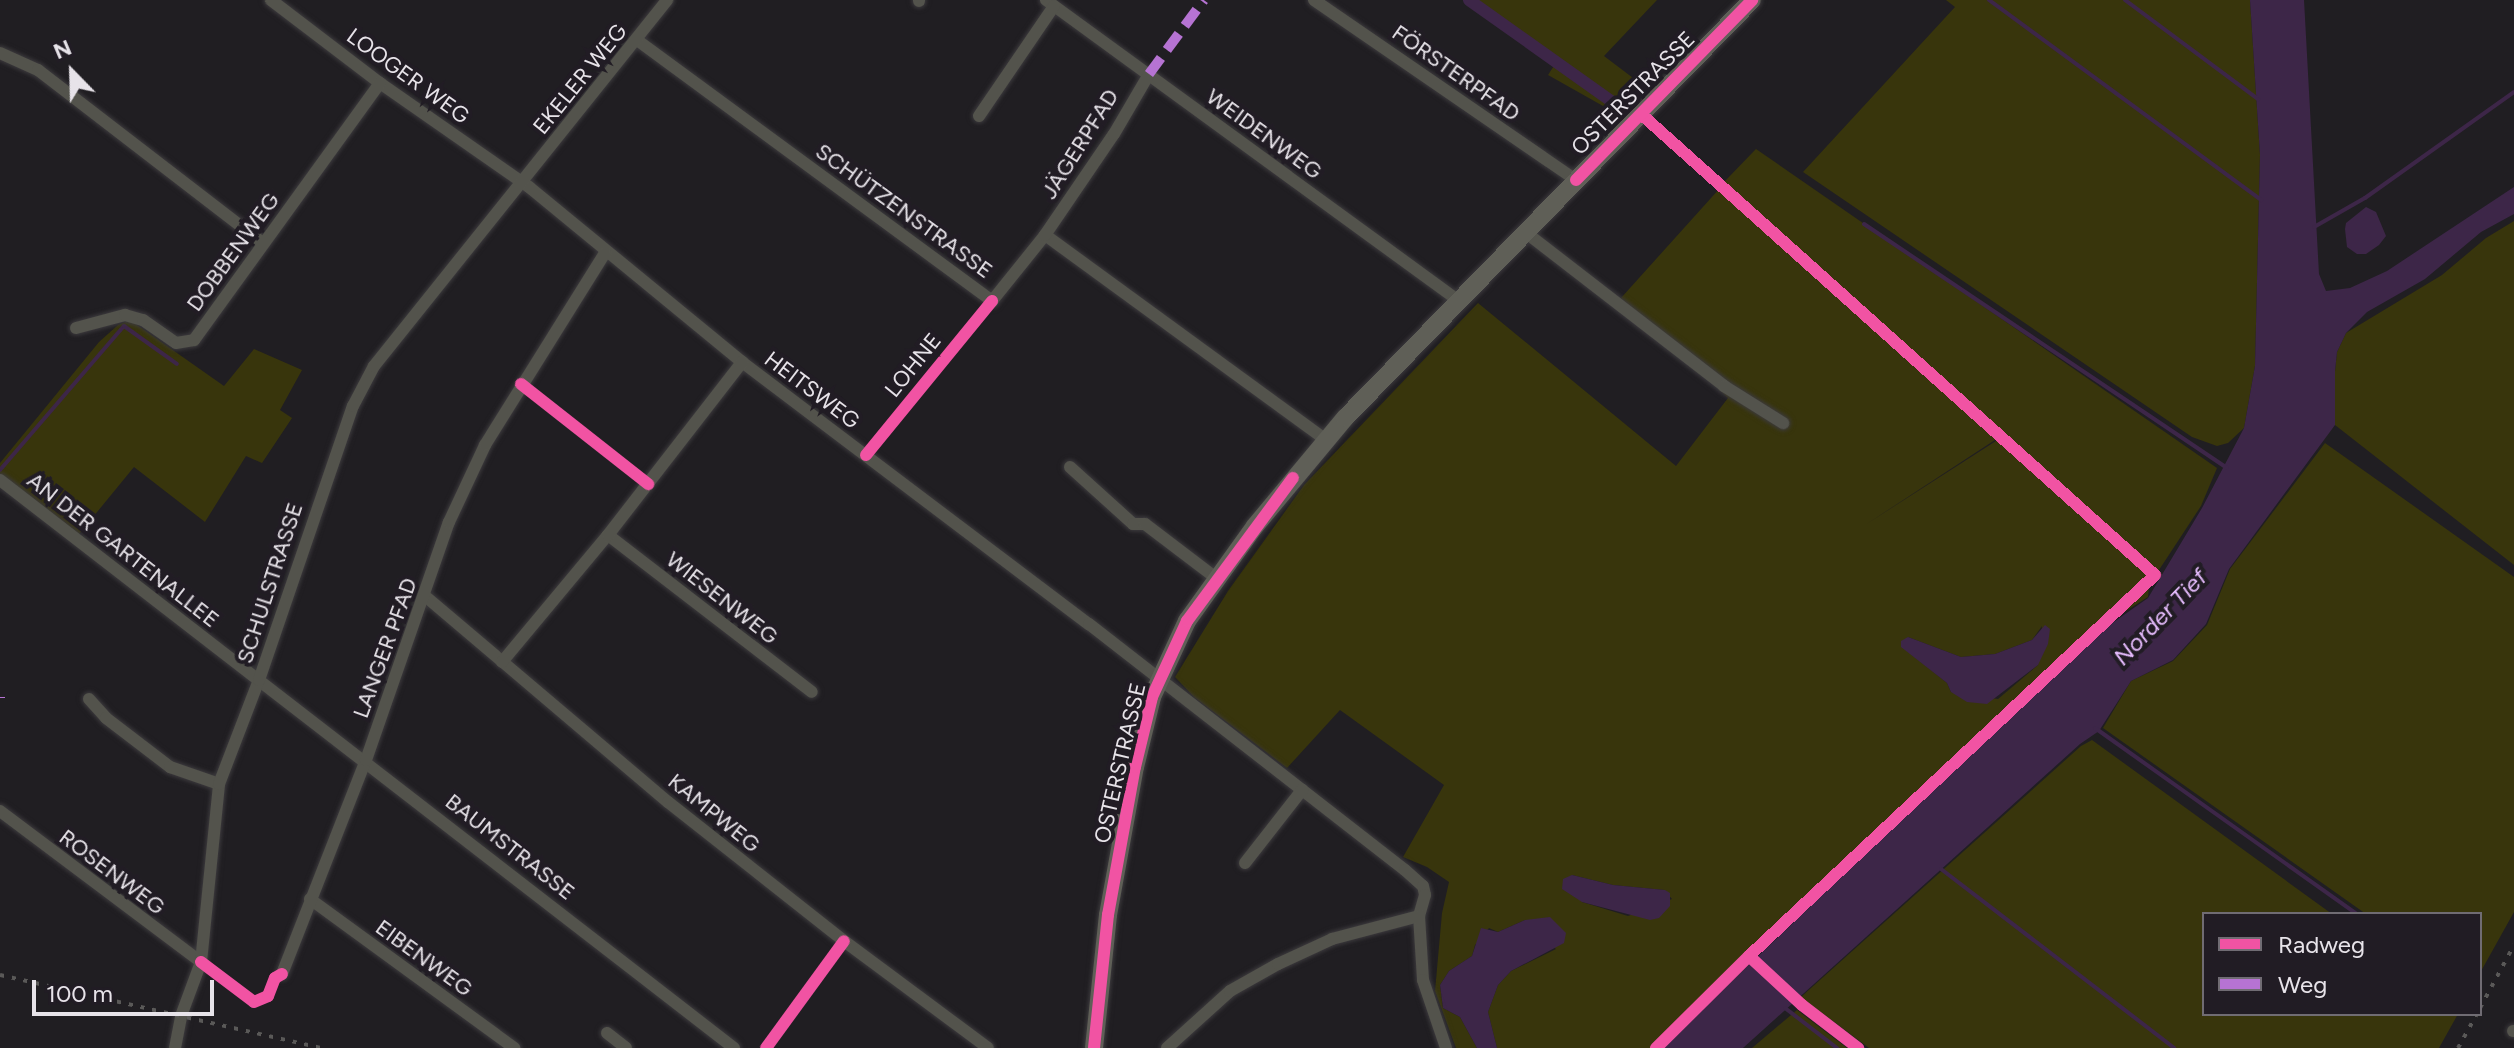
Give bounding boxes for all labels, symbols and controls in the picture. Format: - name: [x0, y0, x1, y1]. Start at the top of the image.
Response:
- street label: EKELER WEG: [528, 19, 632, 139]
- street label: FÖRSTERPFAD: [1387, 19, 1525, 127]
- street label: LOOGER WEG: [342, 23, 474, 129]
- street label: OSTERSTRASSE: [1566, 26, 1700, 160]
- north arrow: [32, 32, 112, 112]
- text: N: [49, 34, 76, 65]
- street label: WEIDENWEG: [1201, 83, 1327, 185]
- street label: JÄGERPFAD: [1036, 84, 1124, 204]
- street label: SCHÜTZENSTRASSE: [811, 138, 997, 284]
- street label: DOBBENWEG: [181, 188, 285, 316]
- street label: LOHNE: [879, 328, 947, 402]
- street label: HEITSWEG: [759, 346, 865, 434]
- street label: AN DER GARTENALLEE: [22, 467, 224, 633]
- street label: SCHULSTRASSE: [232, 499, 308, 667]
- street label: WIESENWEG: [661, 546, 783, 650]
- water label: Norder Tief: [2107, 563, 2213, 671]
- street label: LANGER PFAD: [347, 574, 423, 722]
- street label: OSTERSTRASSE: [1089, 680, 1151, 846]
- street label: KAMPWEG: [663, 768, 765, 858]
- street label: BAUMSTRASSE: [440, 788, 580, 906]
- street label: ROSENWEG: [54, 824, 170, 920]
- legend: [2202, 912, 2482, 1016]
- street label: EIBENWEG: [370, 914, 478, 1002]
- text: Radweg: [2278, 930, 2365, 959]
- scale bar: [36, 964, 218, 1014]
- text: Weg: [2278, 970, 2327, 999]
- text: 100 m: [46, 979, 113, 1008]

